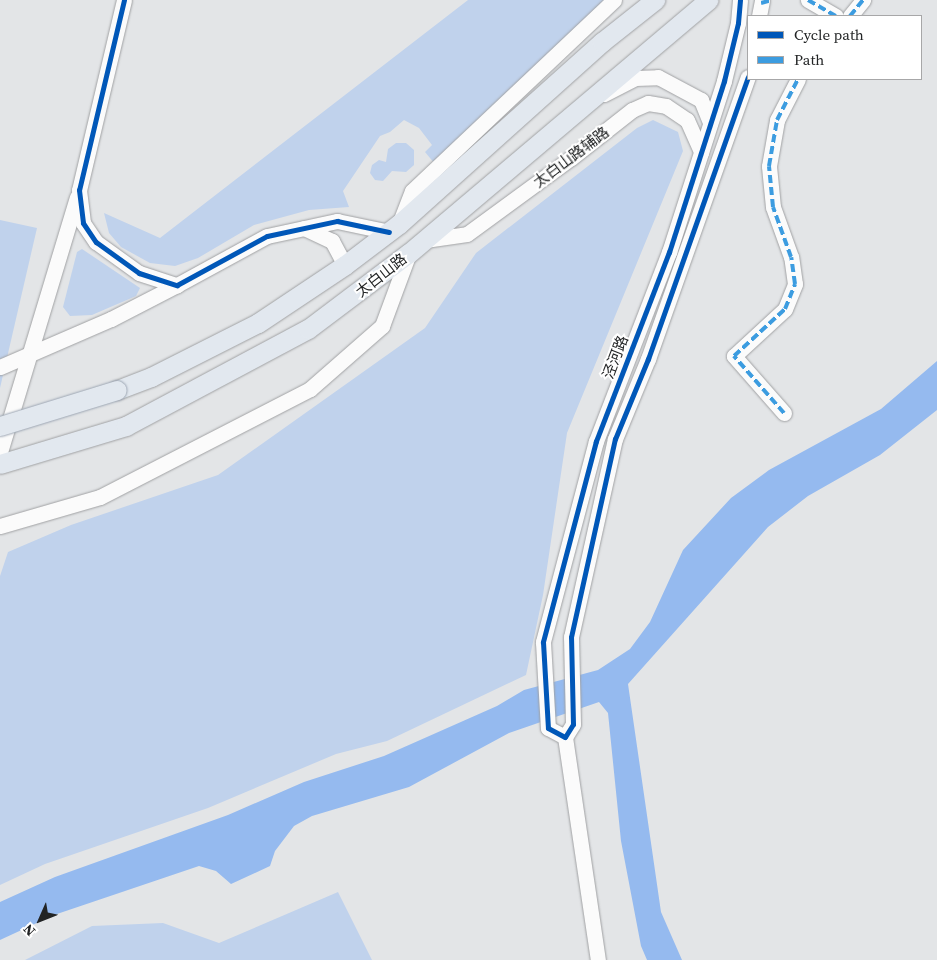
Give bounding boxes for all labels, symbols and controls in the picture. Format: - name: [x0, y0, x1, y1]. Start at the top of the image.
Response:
- legend: [747, 15, 922, 80]
- text: Cycle path: [794, 24, 864, 45]
- text: Path: [794, 49, 824, 70]
- street label: 太白山路辅路: [530, 123, 612, 191]
- street label: 太白山路: [352, 249, 410, 301]
- street label: 泾河路: [599, 333, 631, 381]
- north arrow: [15, 895, 65, 945]
- text: N: [18, 920, 40, 941]

